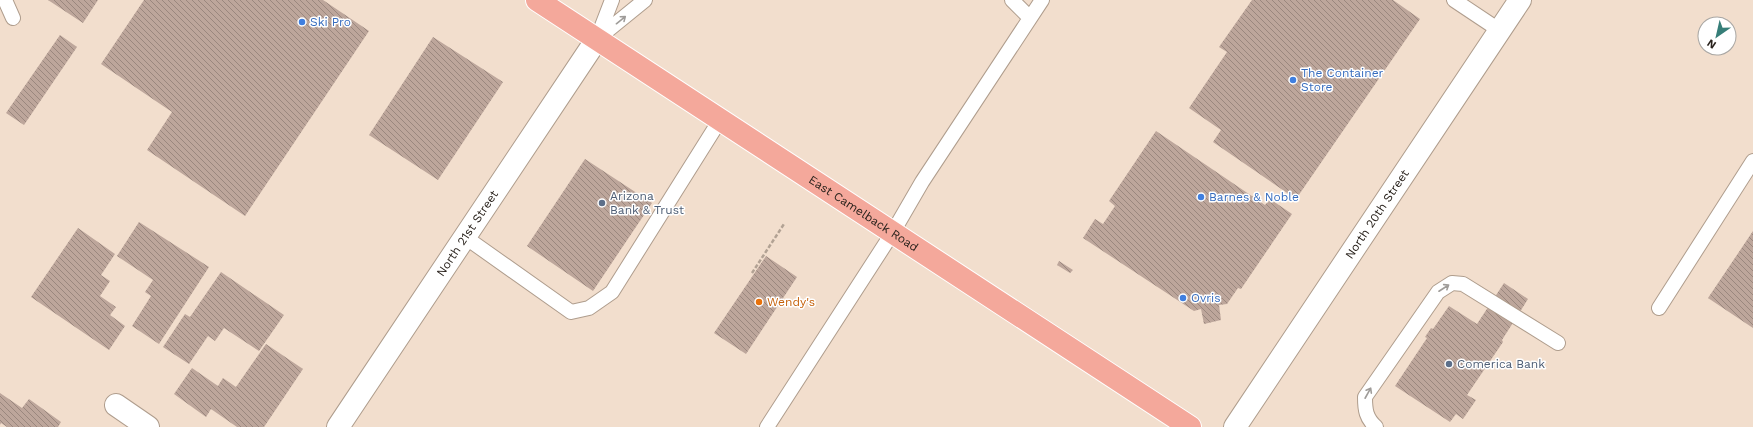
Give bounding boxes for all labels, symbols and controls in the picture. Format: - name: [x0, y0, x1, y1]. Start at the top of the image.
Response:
- place label: Ski Pro: [310, 15, 351, 29]
- one-way arrow: [616, 15, 627, 24]
- north arrow: [1697, 16, 1737, 56]
- marker: Ski Pro: [297, 17, 307, 27]
- text: N: [1705, 36, 1719, 52]
- place label: The Container Store: [1301, 66, 1384, 94]
- marker: The Container Store: [1288, 75, 1298, 85]
- street label: North 20th Street: [1342, 167, 1412, 261]
- street label: East Camelback Road: [806, 173, 921, 254]
- street label: North 21st Street: [434, 188, 501, 279]
- place label: Arizona Bank & Trust: [610, 189, 684, 217]
- place label: Barnes & Noble: [1209, 190, 1299, 204]
- marker: Barnes & Noble: [1196, 192, 1206, 202]
- marker: Arizona Bank & Trust: [597, 198, 607, 208]
- one-way arrow: [1438, 284, 1450, 292]
- place label: Ovris: [1191, 291, 1221, 305]
- marker: Ovris: [1178, 293, 1188, 303]
- place label: Wendy's: [767, 295, 815, 309]
- marker: Wendy's: [754, 297, 764, 307]
- place label: Comerica Bank: [1457, 357, 1545, 371]
- marker: Comerica Bank: [1444, 359, 1454, 369]
- one-way arrow: [1365, 387, 1373, 399]

